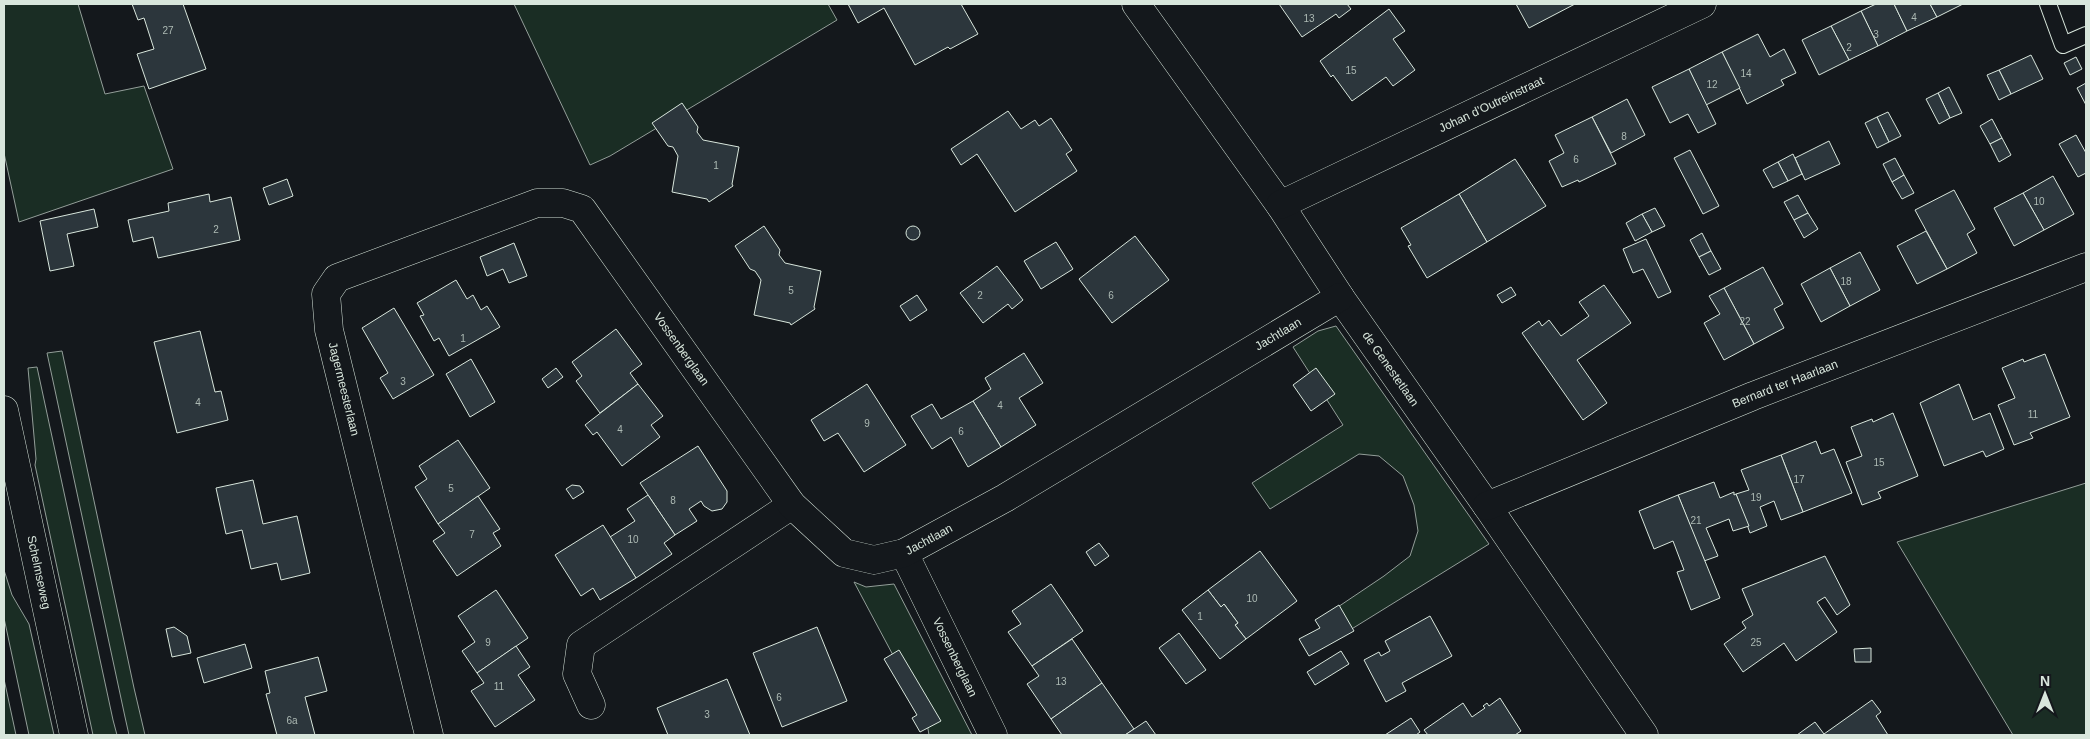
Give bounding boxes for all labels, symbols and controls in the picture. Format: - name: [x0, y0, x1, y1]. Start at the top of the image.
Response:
- house number: 4: [1911, 12, 1917, 23]
- house number: 13: [1303, 13, 1315, 24]
- house number: 27: [162, 25, 174, 36]
- house number: 3: [1873, 29, 1879, 40]
- house number: 2: [1846, 42, 1852, 53]
- house number: 15: [1345, 65, 1357, 76]
- house number: 14: [1740, 68, 1752, 79]
- street label: Johan d'Outreinstraat: [1437, 73, 1547, 135]
- house number: 12: [1706, 79, 1718, 90]
- house number: 8: [1621, 131, 1627, 142]
- house number: 6: [1573, 154, 1579, 165]
- house number: 1: [713, 160, 719, 171]
- house number: 10: [2033, 196, 2045, 207]
- house number: 2: [213, 224, 219, 235]
- house number: 18: [1840, 276, 1852, 287]
- house number: 5: [788, 285, 794, 296]
- house number: 2: [977, 290, 983, 301]
- house number: 6: [1108, 290, 1114, 301]
- street label: Vossenberglaan: [651, 310, 712, 388]
- street label: Jachtlaan: [1252, 315, 1304, 353]
- house number: 22: [1739, 316, 1751, 327]
- street label: de Genestetlaan: [1359, 329, 1422, 409]
- house number: 1: [460, 333, 466, 344]
- street label: Jagermeesterlaan: [326, 341, 362, 437]
- street label: Bernard ter Haarlaan: [1730, 357, 1840, 411]
- house number: 3: [400, 376, 406, 387]
- house number: 4: [195, 397, 201, 408]
- house number: 4: [997, 400, 1003, 411]
- house number: 11: [2028, 409, 2039, 420]
- house number: 9: [864, 418, 870, 429]
- house number: 4: [617, 424, 623, 435]
- house number: 6: [958, 426, 964, 437]
- house number: 15: [1873, 457, 1885, 468]
- house number: 17: [1793, 474, 1805, 485]
- house number: 5: [448, 483, 454, 494]
- house number: 19: [1750, 492, 1762, 503]
- house number: 8: [670, 495, 676, 506]
- house number: 21: [1690, 515, 1702, 526]
- street label: Jachtlaan: [903, 521, 955, 558]
- house number: 7: [469, 529, 475, 540]
- street label: Schelmseweg: [24, 534, 54, 610]
- house number: 10: [627, 534, 639, 545]
- house number: 10: [1246, 593, 1258, 604]
- house number: 1: [1197, 611, 1203, 622]
- street label: Vossenberglaan: [930, 615, 980, 699]
- house number: 9: [485, 637, 491, 648]
- house number: 25: [1750, 637, 1762, 648]
- north arrow: [2020, 669, 2070, 719]
- text: N: [2040, 673, 2050, 689]
- house number: 13: [1055, 676, 1067, 687]
- house number: 11: [494, 681, 505, 692]
- house number: 6: [776, 692, 782, 703]
- house number: 3: [704, 709, 710, 720]
- house number: 6a: [286, 715, 298, 726]

